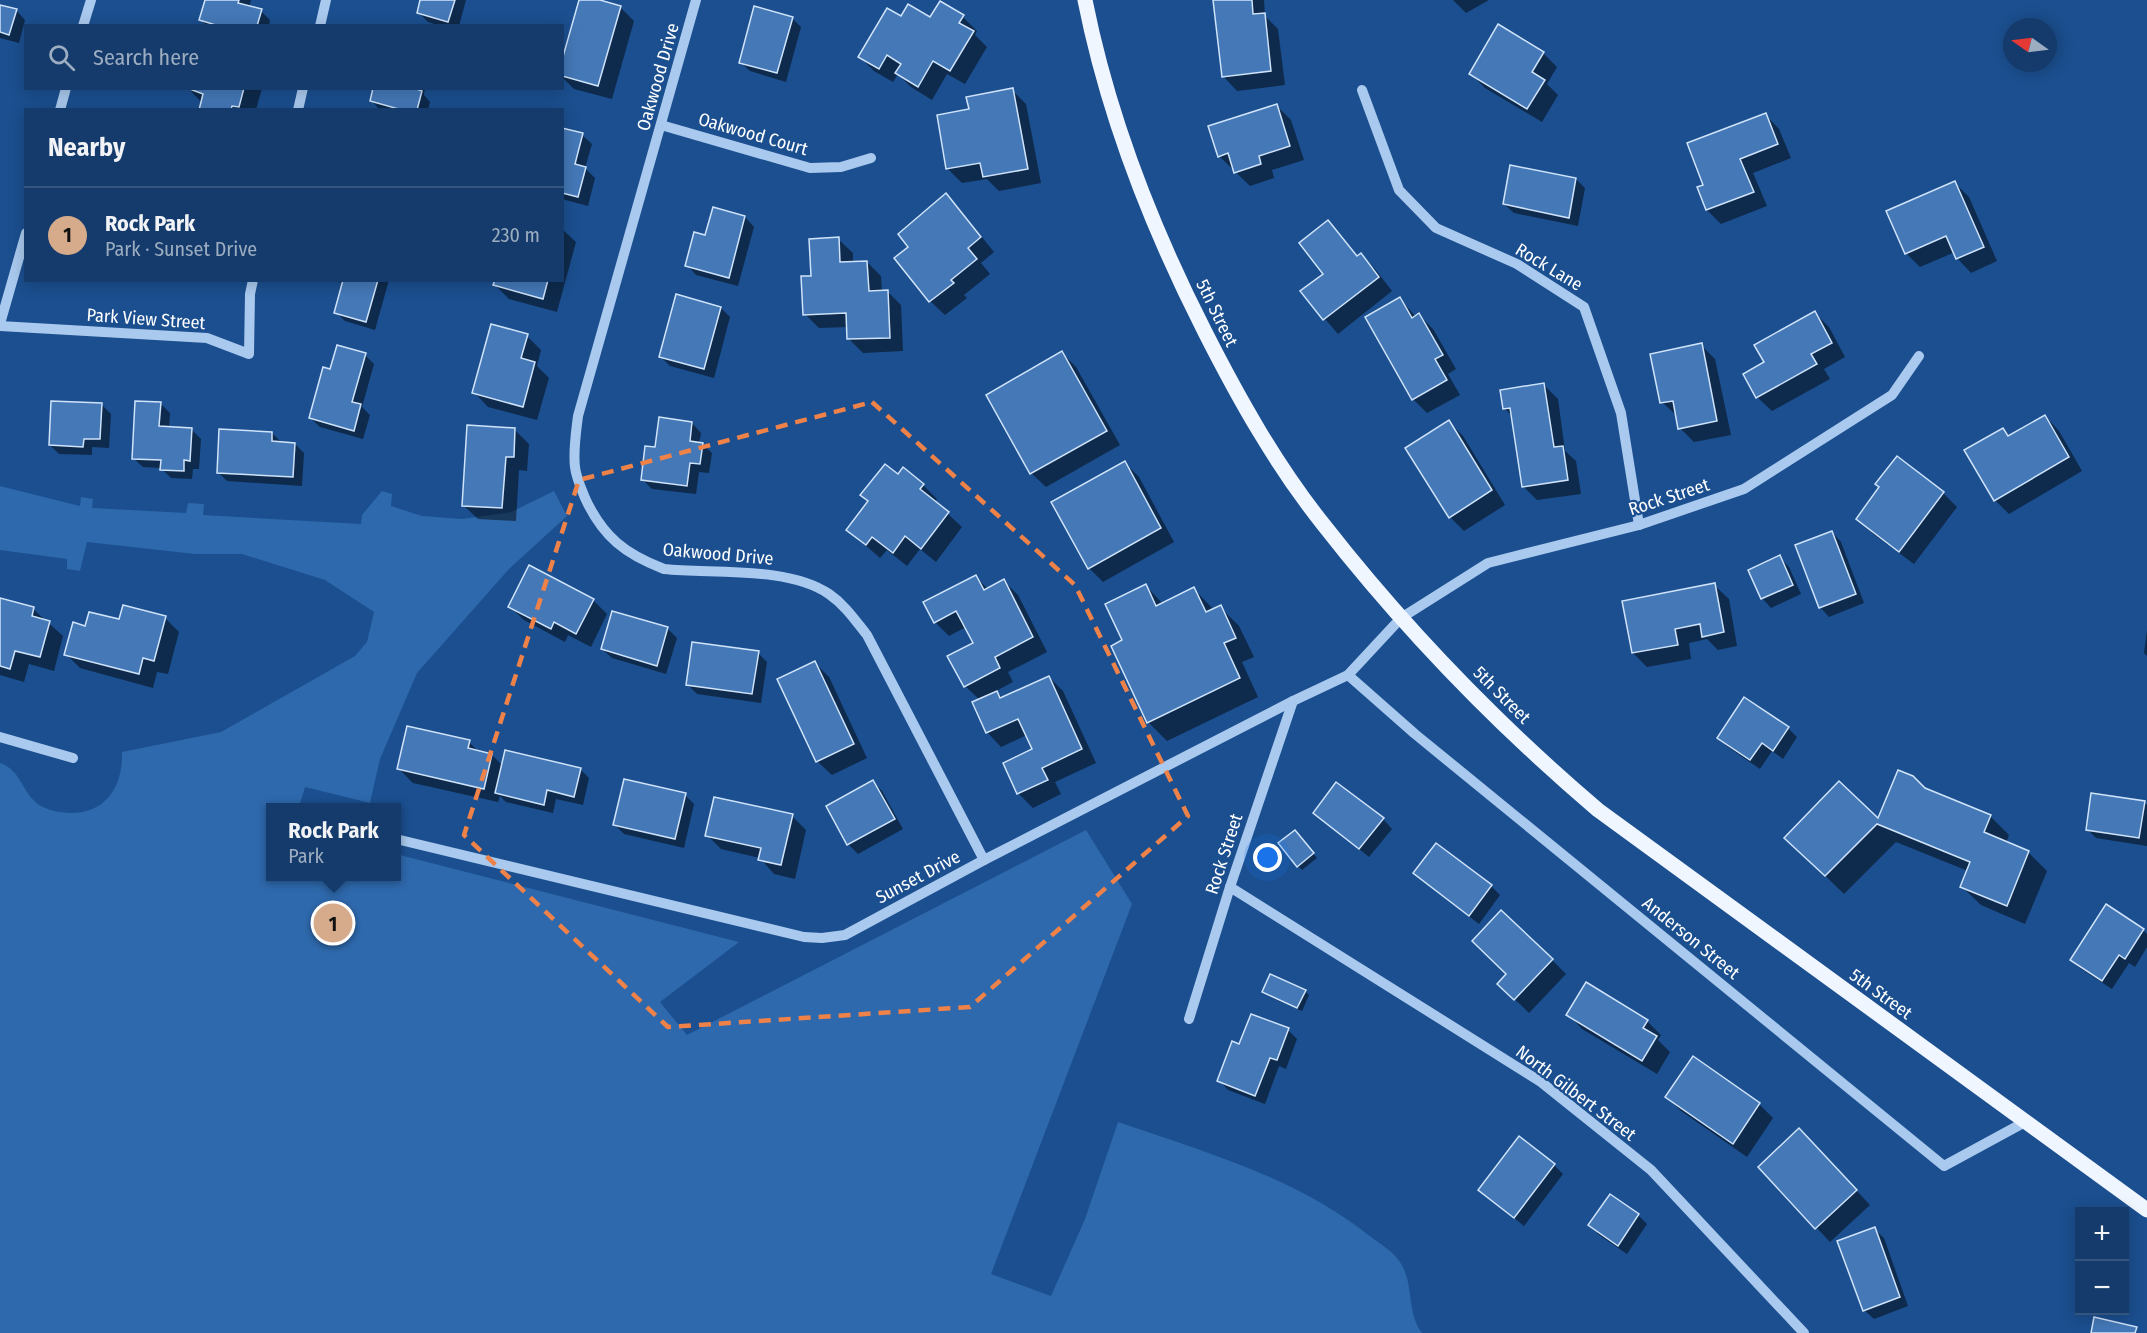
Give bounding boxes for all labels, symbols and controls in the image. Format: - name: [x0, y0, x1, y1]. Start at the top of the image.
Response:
- north arrow: [2003, 18, 2057, 72]
- street label: Oakwood Drive: [632, 20, 684, 133]
- search box: [24, 24, 564, 90]
- icon: search: [45, 41, 78, 74]
- text: Search here: [93, 44, 199, 71]
- street label: Oakwood Court: [696, 108, 810, 160]
- text: Nearby: [48, 132, 125, 163]
- text: Rock Park: [105, 210, 195, 237]
- text: 1: [63, 223, 72, 247]
- text: 230 m: [492, 223, 540, 247]
- text: Park · Sunset Drive: [105, 237, 257, 261]
- street label: Rock Lane: [1511, 238, 1587, 296]
- street label: 5th Street: [1191, 276, 1243, 350]
- street label: Park View Street: [86, 304, 206, 334]
- street label: Rock Street: [1626, 474, 1712, 520]
- street label: Oakwood Drive: [662, 538, 774, 570]
- street label: 5th Street: [1469, 662, 1535, 728]
- popup: [266, 803, 401, 881]
- street label: Rock Street: [1201, 811, 1247, 897]
- text: Rock Park: [288, 817, 379, 844]
- your location: [1253, 843, 1282, 872]
- text: Park: [288, 844, 324, 868]
- street label: Sunset Drive: [872, 845, 964, 908]
- street label: Anderson Street: [1638, 892, 1744, 984]
- pin: 1: [314, 900, 352, 946]
- street label: 5th Street: [1845, 964, 1917, 1024]
- street label: North Gilbert Street: [1511, 1041, 1641, 1145]
- map controls: [2075, 1207, 2129, 1315]
- button: +: [2075, 1207, 2129, 1261]
- button: −: [2075, 1261, 2129, 1315]

